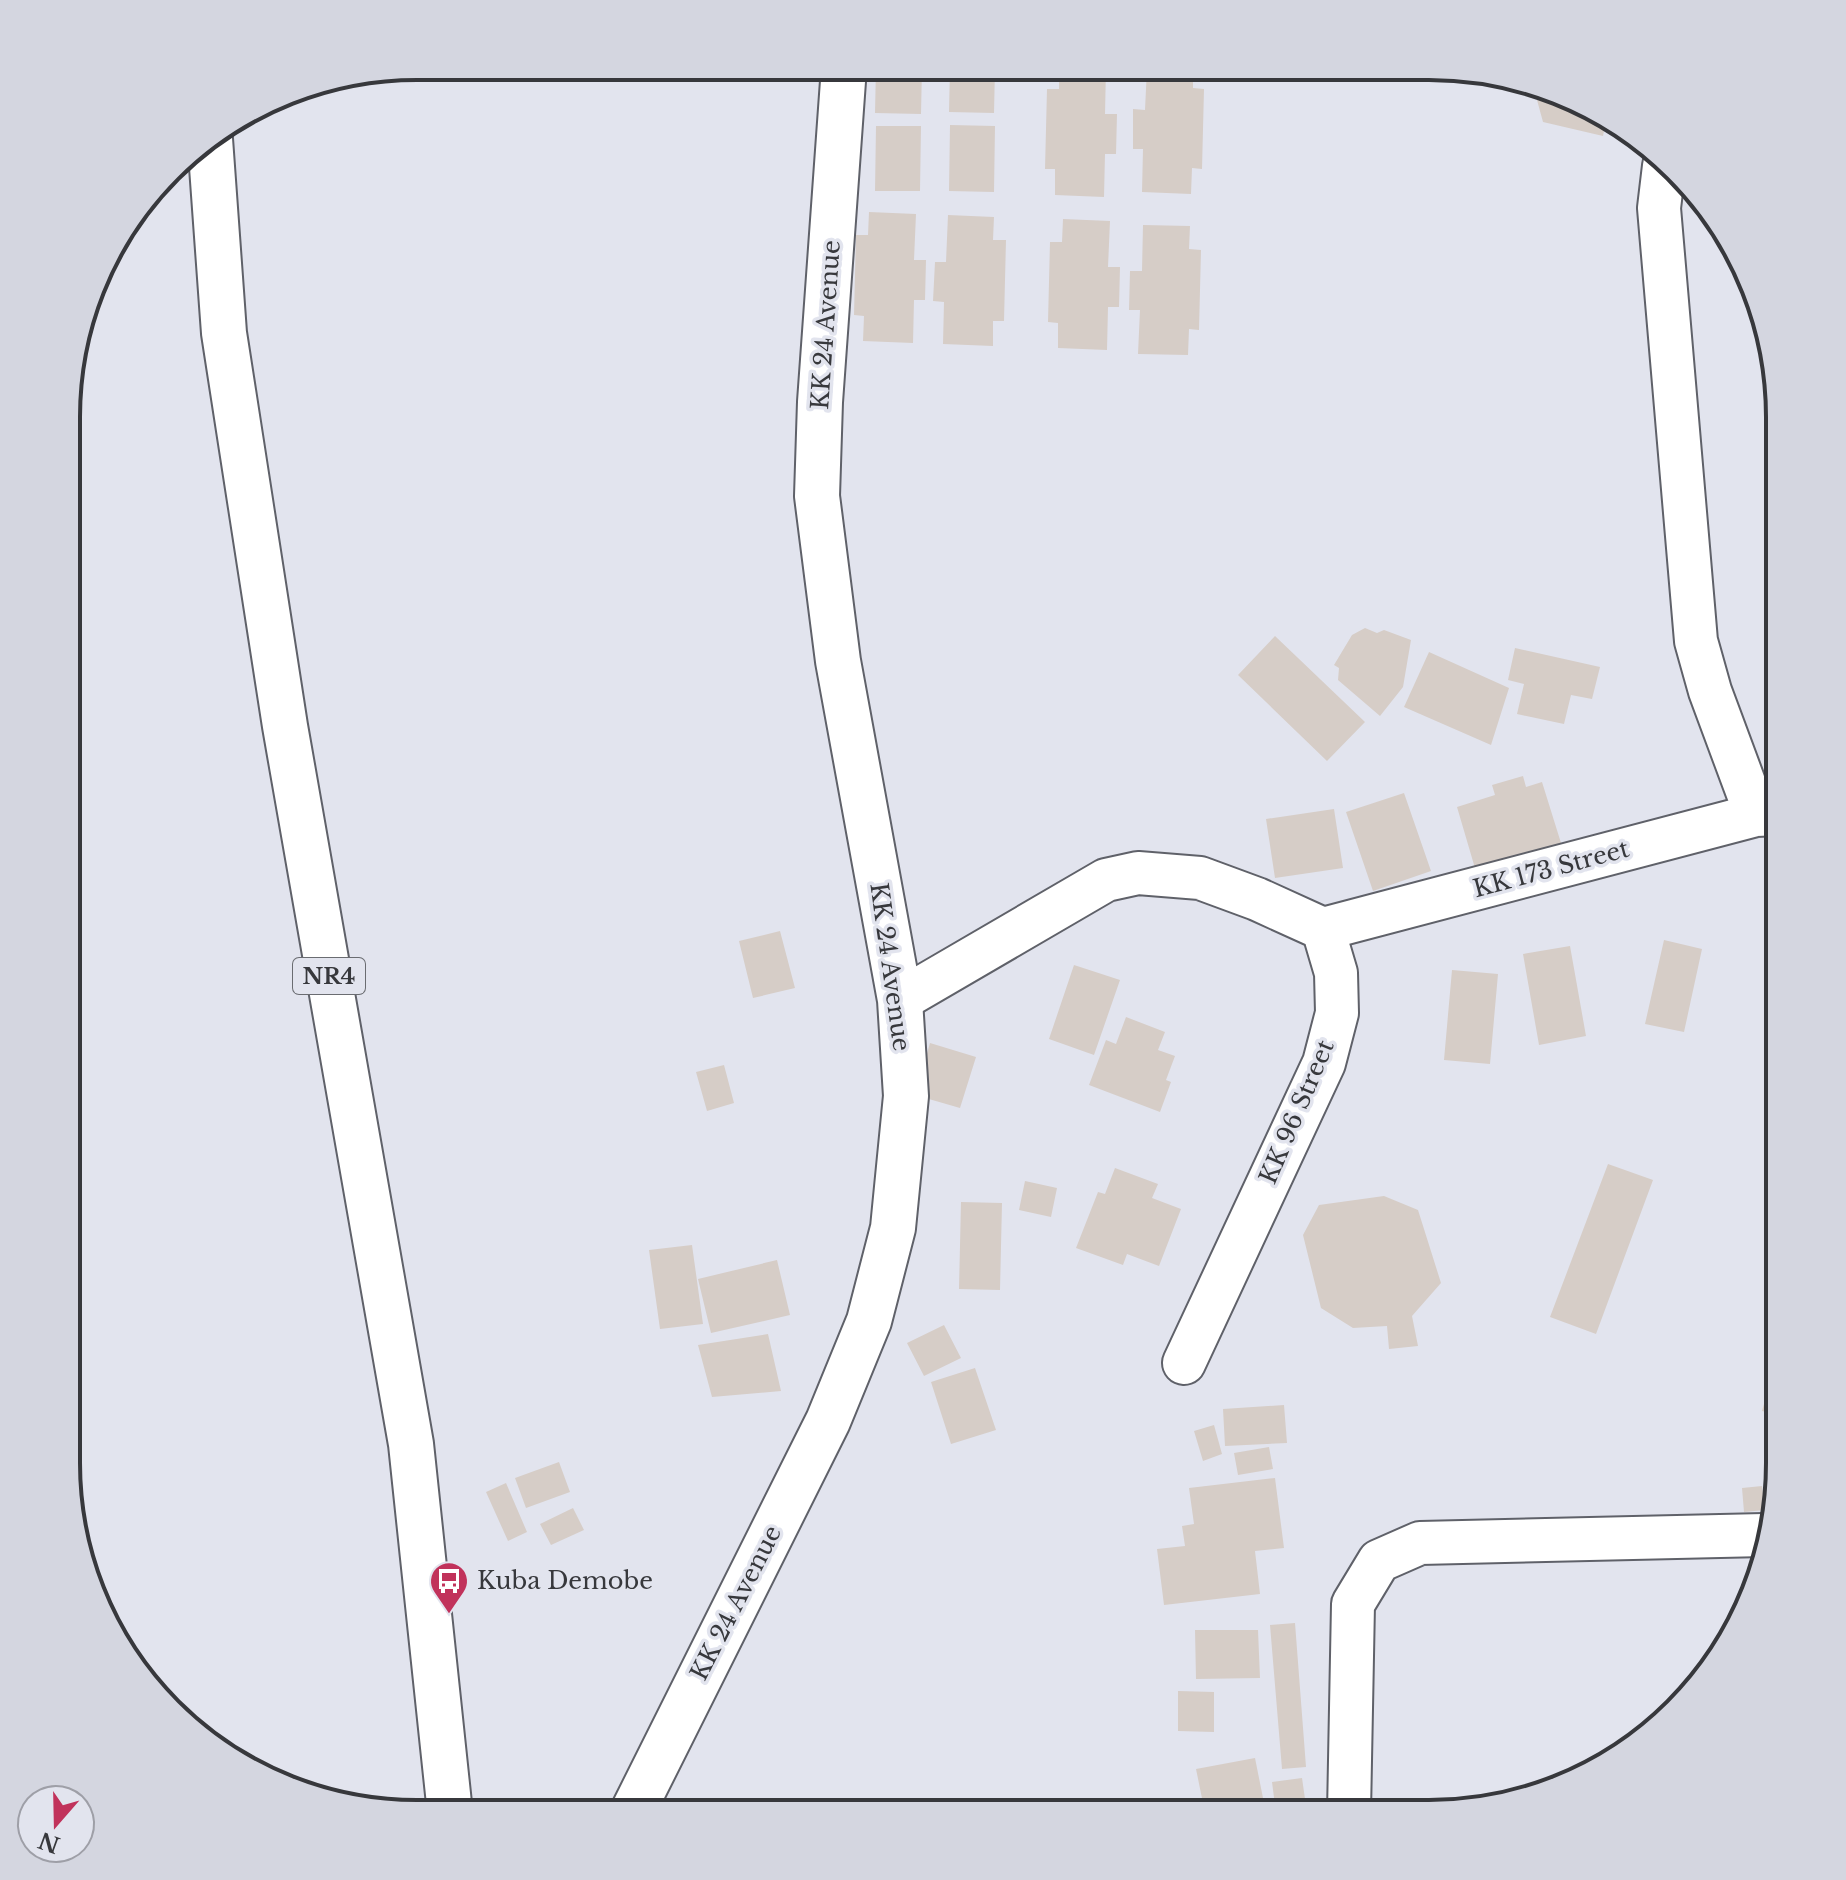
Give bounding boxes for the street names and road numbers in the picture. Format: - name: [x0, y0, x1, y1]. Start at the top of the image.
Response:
- street label: KK 24 Avenue: [805, 239, 846, 411]
- street label: KK 173 Street: [1470, 834, 1632, 903]
- street label: KK 24 Avenue: [864, 881, 917, 1053]
- road number: NR4: [293, 958, 365, 994]
- street label: KK 96 Street: [1253, 1035, 1340, 1188]
- street label: KK 24 Avenue: [684, 1521, 787, 1685]

